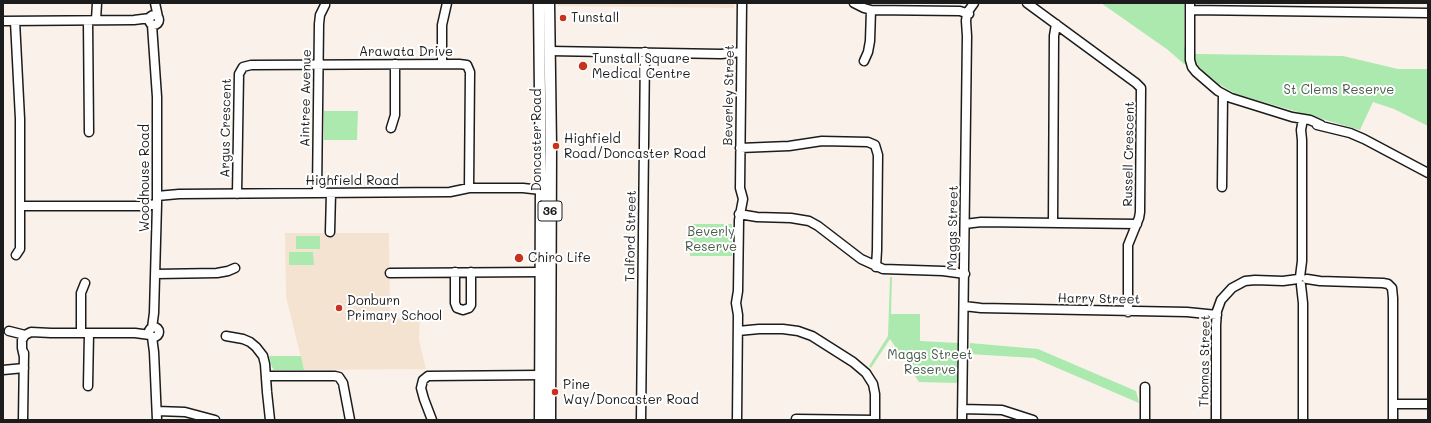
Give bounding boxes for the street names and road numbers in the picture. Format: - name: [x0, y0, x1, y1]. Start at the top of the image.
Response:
- street label: Arawata Drive: [359, 44, 453, 60]
- street label: Beverley Street: [720, 44, 738, 146]
- street label: Aintree Avenue: [297, 49, 315, 147]
- street label: Argus Crescent: [217, 78, 235, 178]
- street label: Doncaster Road: [529, 89, 545, 191]
- street label: Russell Crescent: [1120, 101, 1138, 207]
- street label: Woodhouse Road: [137, 124, 153, 232]
- street label: Highfield Road: [305, 173, 399, 189]
- street label: Maggs Street: [944, 185, 962, 271]
- street label: Talford Street: [622, 190, 640, 282]
- road number: 36: [538, 201, 562, 221]
- street label: Harry Street: [1057, 290, 1141, 308]
- street label: Thomas Street: [1196, 315, 1214, 407]

